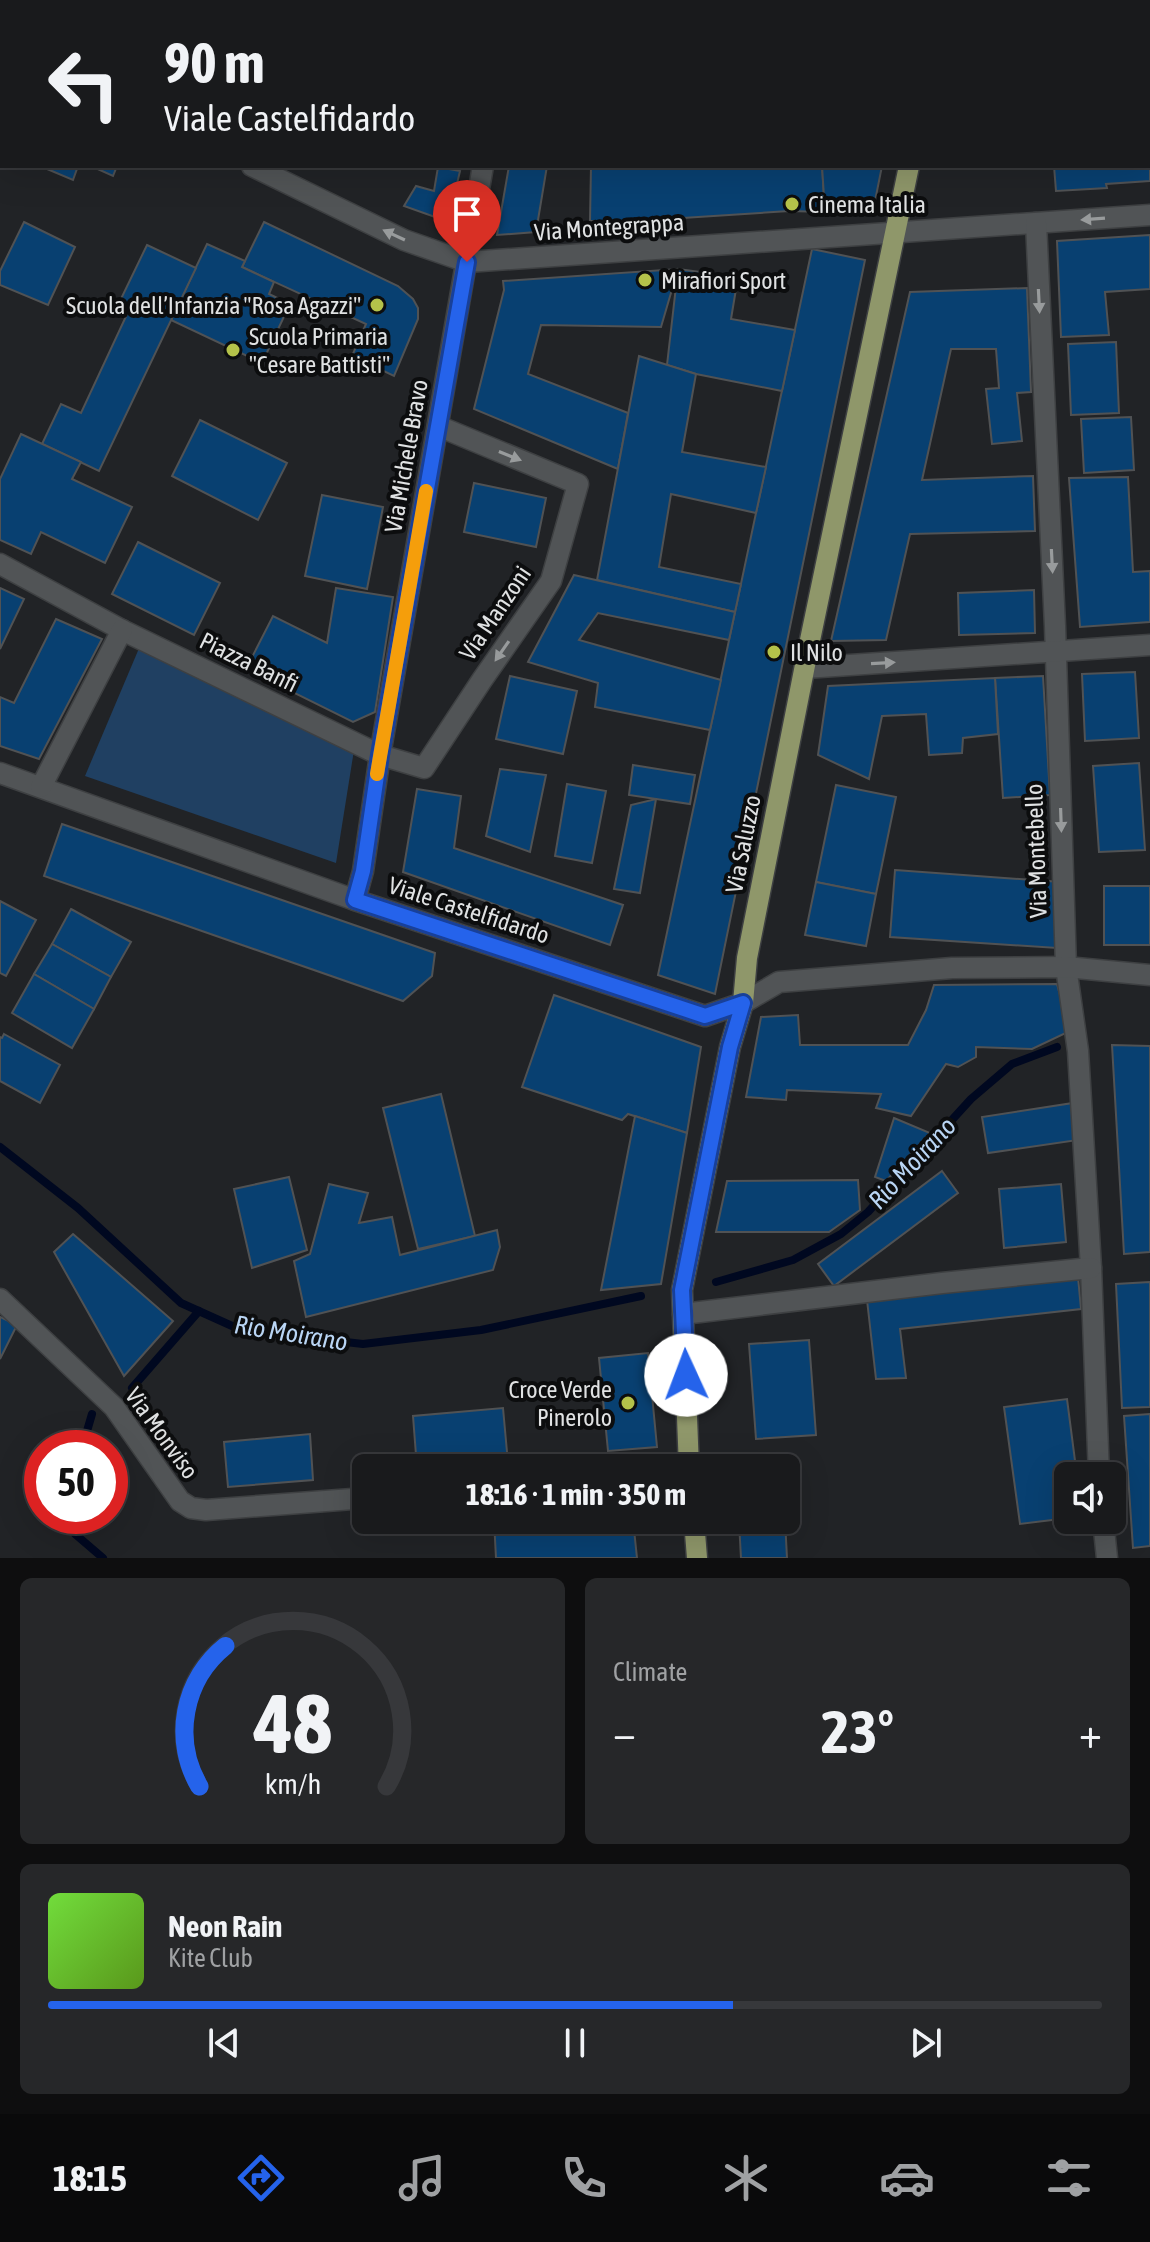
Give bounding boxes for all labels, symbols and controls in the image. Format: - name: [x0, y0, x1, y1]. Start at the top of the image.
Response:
- text: 90 m: [164, 31, 265, 95]
- icon: left: [32, 32, 136, 136]
- text: Viale Castelfidardo: [164, 97, 415, 139]
- pin: [433, 180, 501, 262]
- place label: Cinema Italia: [808, 191, 926, 218]
- icon: arrive: [445, 192, 489, 236]
- marker: Cinema Italia: [783, 195, 801, 213]
- street label: Via Montegrappa: [533, 208, 685, 246]
- one-way arrow: [1080, 213, 1105, 226]
- one-way arrow: [382, 228, 406, 242]
- place label: Mirafiori Sport: [661, 267, 786, 294]
- marker: Mirafiori Sport: [636, 271, 654, 289]
- one-way arrow: [1033, 289, 1046, 314]
- place label: Scuola dell’Infanzia "Rosa Agazzi": [66, 292, 361, 319]
- marker: Scuola dell’Infanzia "Rosa Agazzi": [368, 296, 386, 314]
- place label: Scuola Primaria "Cesare Battisti": [249, 323, 390, 378]
- marker: Scuola Primaria "Cesare Battisti": [224, 341, 242, 359]
- street label: Via Michele Bravo: [379, 377, 433, 535]
- one-way arrow: [498, 449, 522, 462]
- one-way arrow: [1046, 549, 1059, 574]
- street label: Via Manzoni: [454, 561, 536, 665]
- street label: Piazza Banfi: [195, 627, 303, 697]
- place label: Il Nilo: [790, 639, 843, 666]
- one-way arrow: [495, 641, 510, 662]
- marker: Il Nilo: [765, 643, 783, 661]
- one-way arrow: [871, 656, 896, 669]
- street label: Via Montebello: [1020, 783, 1052, 919]
- street label: Via Saluzzo: [720, 793, 766, 895]
- one-way arrow: [1055, 808, 1068, 833]
- street label: Viale Castelfidardo: [385, 871, 553, 949]
- water label: Rio Moirano: [862, 1111, 962, 1215]
- water label: Rio Moirano: [232, 1309, 350, 1357]
- position arrow: [644, 1333, 728, 1417]
- place label: Croce Verde Pinerolo: [508, 1376, 612, 1431]
- street label: Via Monviso: [120, 1382, 204, 1484]
- marker: Croce Verde Pinerolo: [619, 1394, 637, 1412]
- speed limit sign: 50: [24, 1430, 128, 1534]
- map controls: [1054, 1462, 1126, 1534]
- button: sound: [1054, 1462, 1126, 1534]
- text: 18:16 · 1 min · 350 m: [466, 1477, 686, 1511]
- text: Climate: [613, 1657, 687, 1687]
- text: 48: [252, 1675, 332, 1771]
- text: 23°: [821, 1697, 894, 1766]
- text: −: [613, 1707, 636, 1757]
- text: +: [1079, 1707, 1102, 1757]
- text: km/h: [264, 1767, 321, 1800]
- text: Neon Rain: [168, 1909, 282, 1943]
- text: Kite Club: [168, 1943, 253, 1973]
- icon: previous: [202, 2021, 246, 2065]
- icon: pause: [553, 2021, 597, 2065]
- icon: next: [904, 2021, 948, 2065]
- icon: directions: [233, 2150, 289, 2206]
- icon: music: [394, 2150, 450, 2206]
- icon: phone: [556, 2150, 612, 2206]
- icon: climate: [718, 2150, 774, 2206]
- icon: car: [879, 2150, 935, 2206]
- icon: filters: [1041, 2150, 1097, 2206]
- text: 18:15: [53, 2157, 127, 2199]

